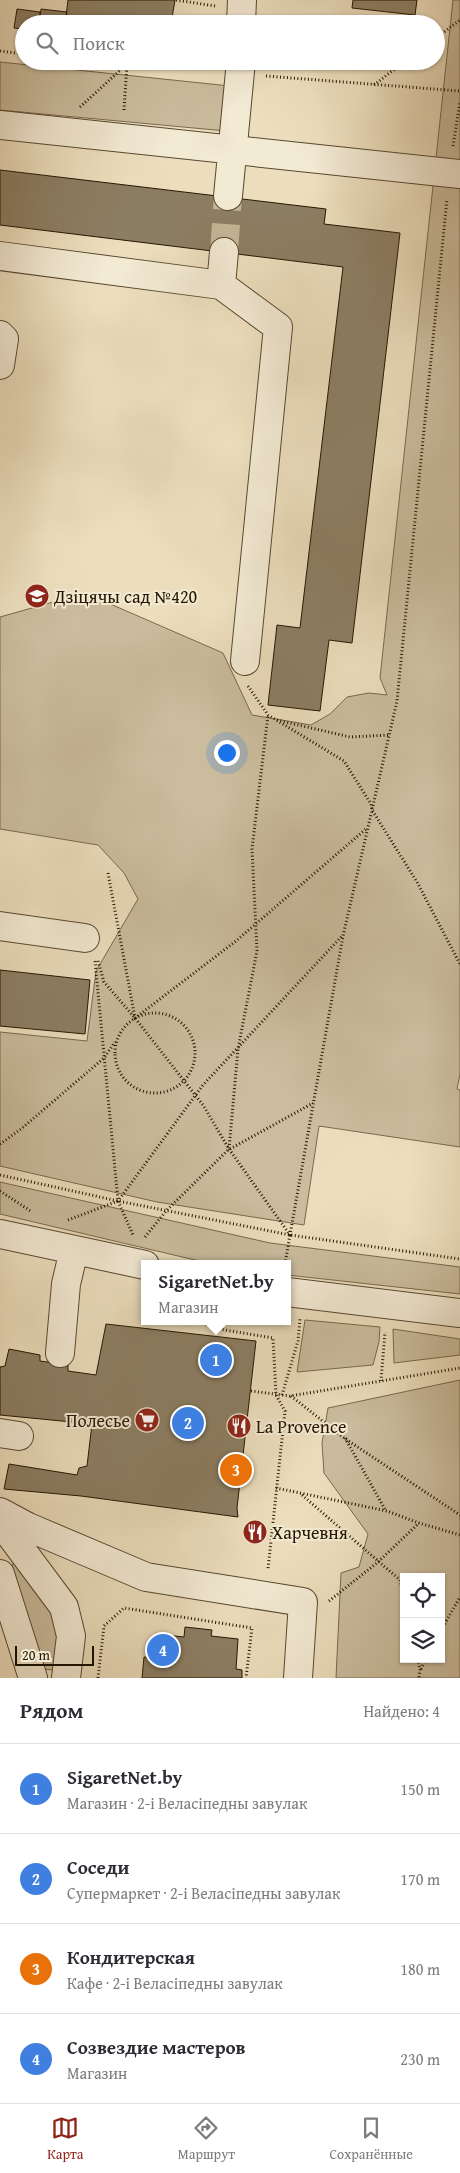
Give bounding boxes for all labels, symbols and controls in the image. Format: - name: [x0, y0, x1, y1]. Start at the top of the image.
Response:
- search box: [15, 15, 445, 70]
- icon: search: [33, 29, 61, 57]
- text: Поиск: [73, 29, 125, 57]
- school or university icon: Дзіцячы сад №420: [24, 583, 50, 609]
- place label: Дзіцячы сад №420: [53, 583, 198, 610]
- your location: [214, 740, 240, 766]
- popup: [141, 1260, 291, 1325]
- text: SigaretNet.by: [158, 1267, 274, 1295]
- text: Магазин: [158, 1295, 219, 1319]
- pin: 1: [200, 1341, 232, 1379]
- pin: 2: [172, 1404, 204, 1442]
- place label: Полесье: [66, 1407, 130, 1434]
- supermarket icon: Полесье: [134, 1407, 160, 1433]
- restaurant icon: La Provence: [226, 1413, 252, 1439]
- place label: La Provence: [256, 1413, 346, 1440]
- pin: 3: [220, 1451, 252, 1489]
- restaurant icon: Харчевня: [242, 1519, 268, 1545]
- place label: Харчевня: [272, 1519, 348, 1546]
- map controls: [400, 1573, 445, 1663]
- button: locate: [400, 1573, 445, 1618]
- button: layers: [400, 1618, 445, 1663]
- pin: 4: [147, 1631, 179, 1669]
- scale bar: [15, 1643, 94, 1666]
- text: 20 m: [22, 1645, 50, 1665]
- text: Рядом: [20, 1695, 83, 1726]
- text: Найдено: 4: [363, 1699, 440, 1723]
- text: SigaretNet.by: [67, 1763, 182, 1791]
- text: 1: [32, 1777, 40, 1801]
- text: 150 m: [400, 1777, 440, 1801]
- text: Магазин · 2-і Веласіпедны завулак: [67, 1791, 307, 1815]
- text: Соседи: [67, 1853, 130, 1881]
- text: 2: [32, 1867, 40, 1891]
- text: 170 m: [400, 1867, 440, 1891]
- text: Супермаркет · 2-і Веласіпедны завулак: [67, 1881, 340, 1905]
- text: Кондитерская: [67, 1943, 195, 1971]
- text: 3: [32, 1957, 40, 1981]
- text: 180 m: [400, 1957, 440, 1981]
- text: Кафе · 2-і Веласіпедны завулак: [67, 1971, 283, 1995]
- text: Созвездие мастеров: [67, 2033, 246, 2061]
- text: 4: [32, 2047, 40, 2071]
- text: 230 m: [400, 2047, 440, 2071]
- text: Магазин: [67, 2061, 127, 2085]
- tab: Карта: [47, 2114, 83, 2164]
- tab: Маршрут: [178, 2114, 235, 2164]
- tab: Сохранённые: [329, 2114, 413, 2164]

